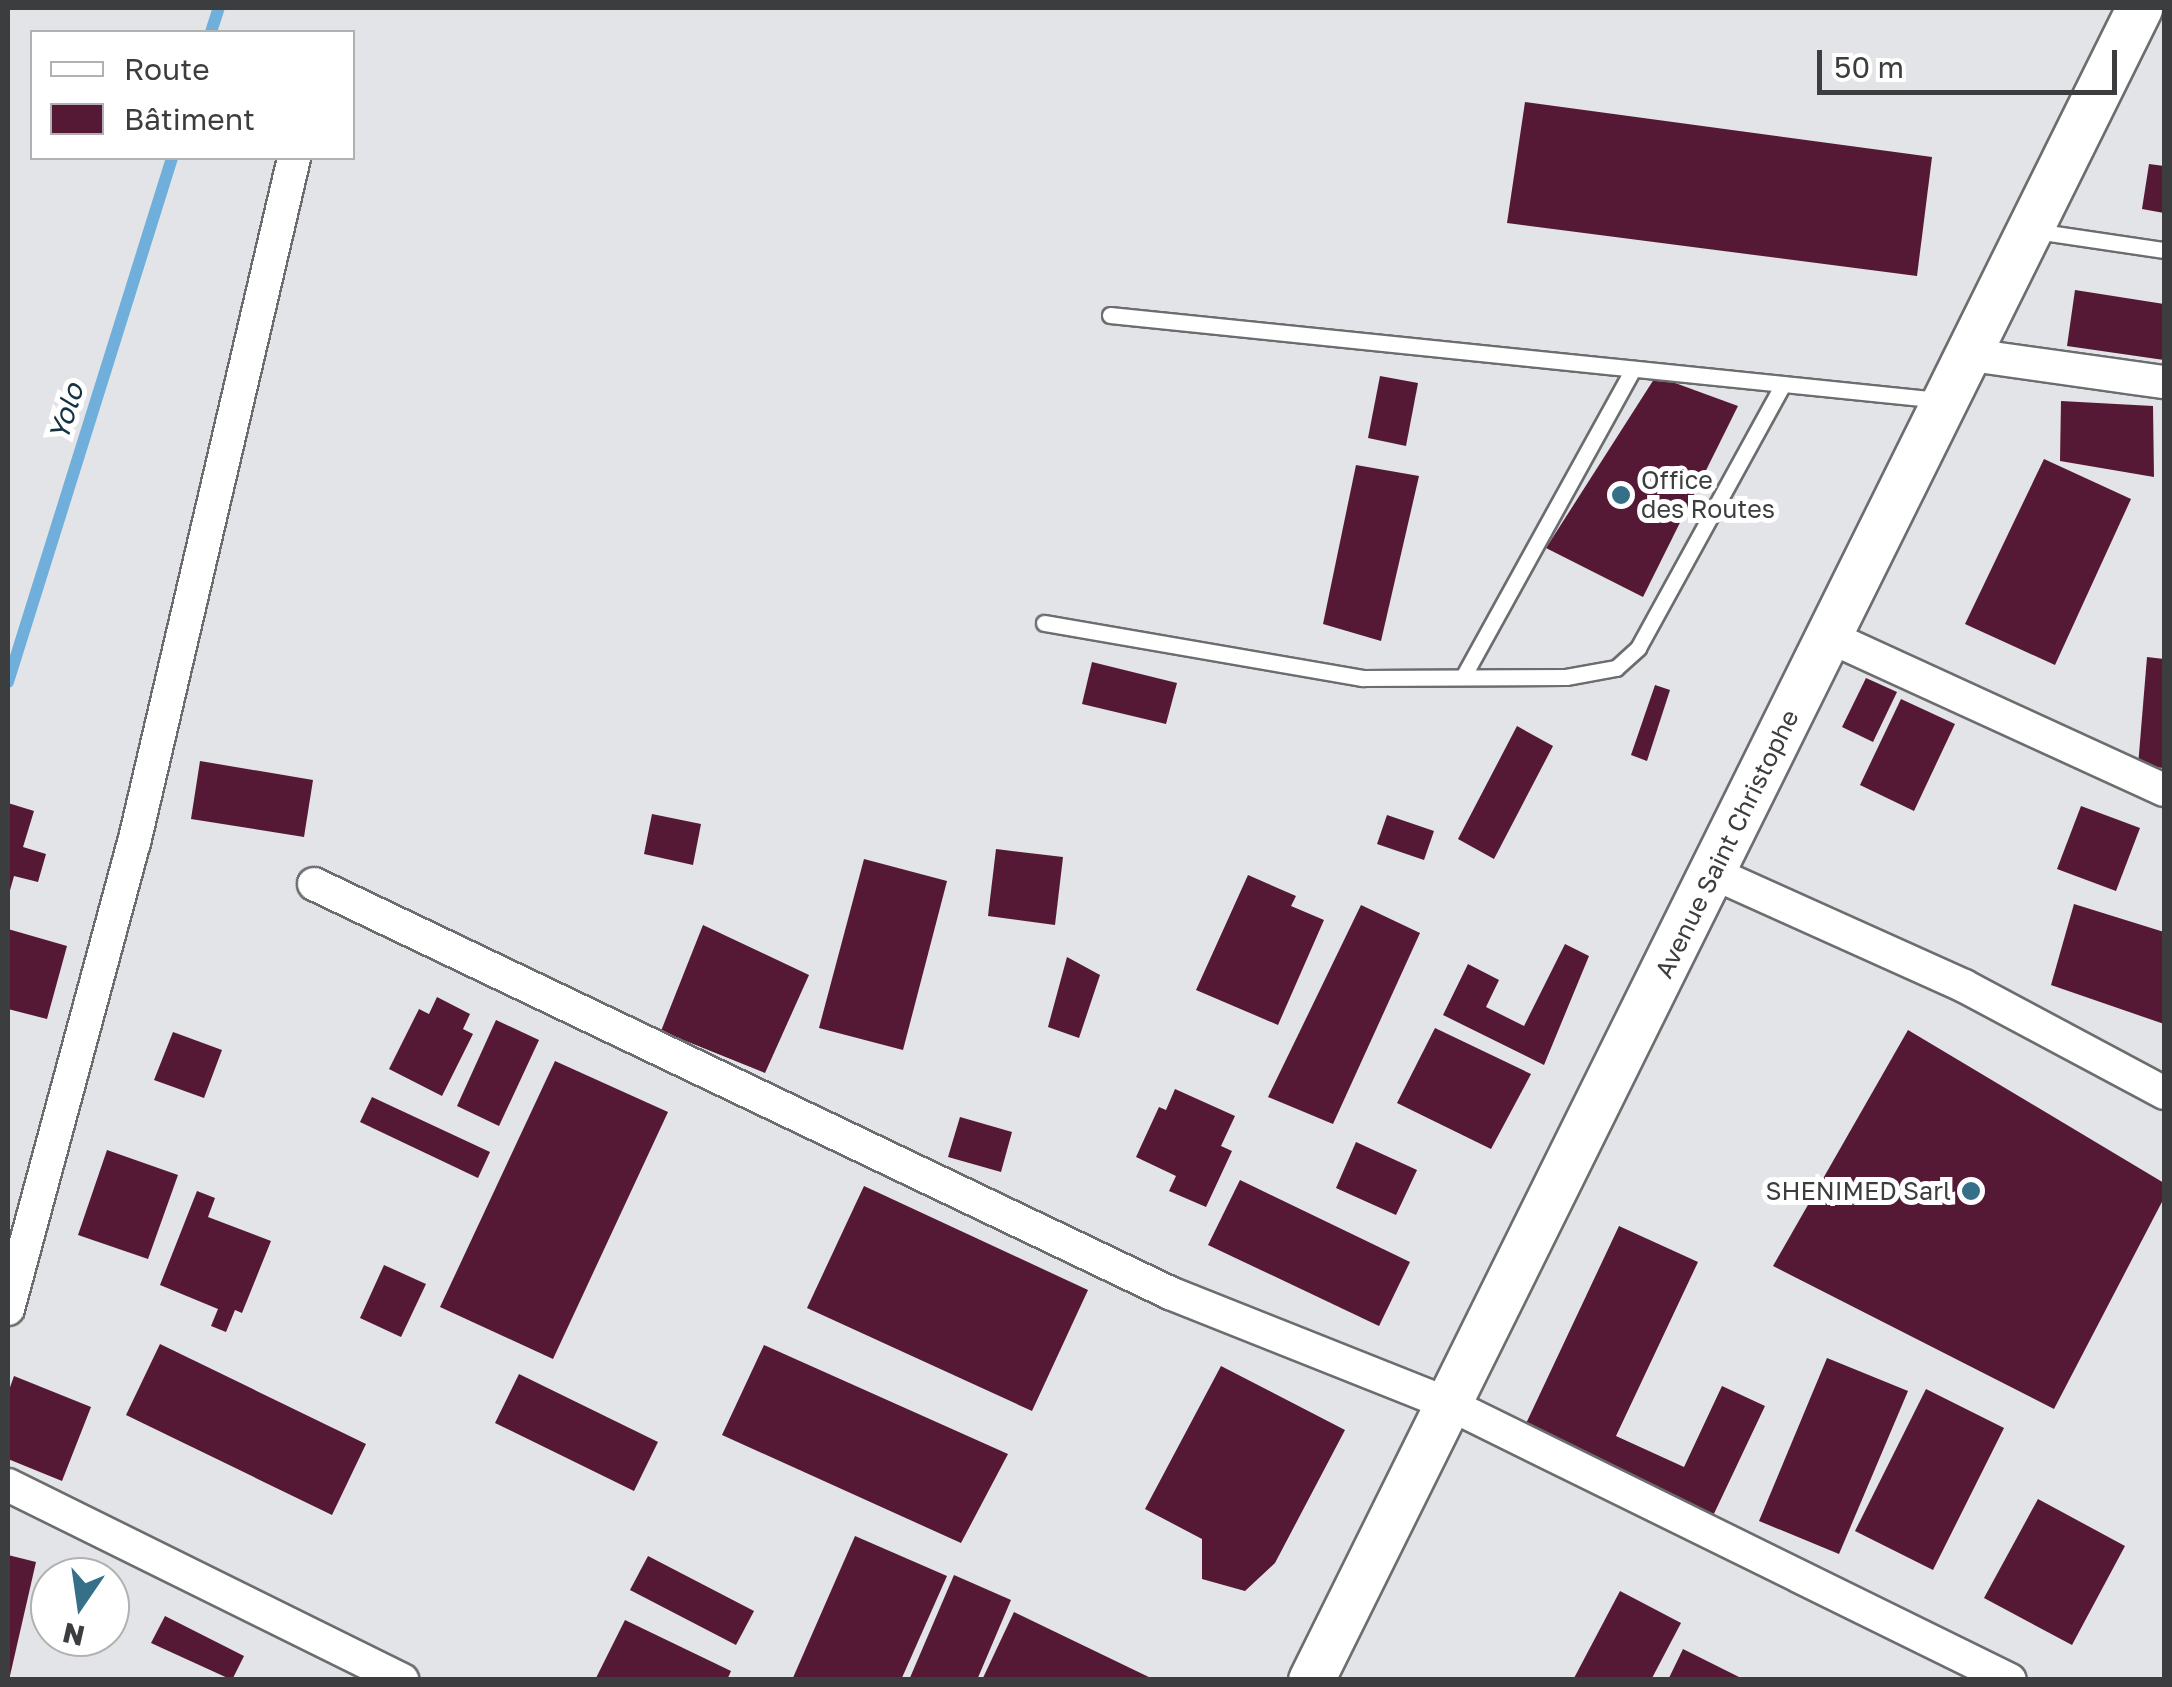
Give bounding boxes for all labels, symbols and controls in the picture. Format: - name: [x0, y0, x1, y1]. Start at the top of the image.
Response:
- legend: [30, 30, 355, 160]
- scale bar: [1822, 30, 2122, 92]
- text: 50 m: [1834, 49, 1904, 85]
- text: Route: [124, 51, 210, 87]
- text: Bâtiment: [124, 101, 255, 137]
- water label: Yolo: [41, 379, 91, 445]
- place label: Office des Routes: [1641, 466, 1775, 525]
- marker: Office des Routes: [1610, 484, 1632, 506]
- street label: Avenue Saint Christophe: [1649, 705, 1805, 983]
- place label: SHENIMED Sarl: [1766, 1176, 1951, 1206]
- marker: SHENIMED Sarl: [1960, 1180, 1982, 1202]
- north arrow: [30, 1557, 130, 1657]
- text: N: [60, 1616, 88, 1653]

